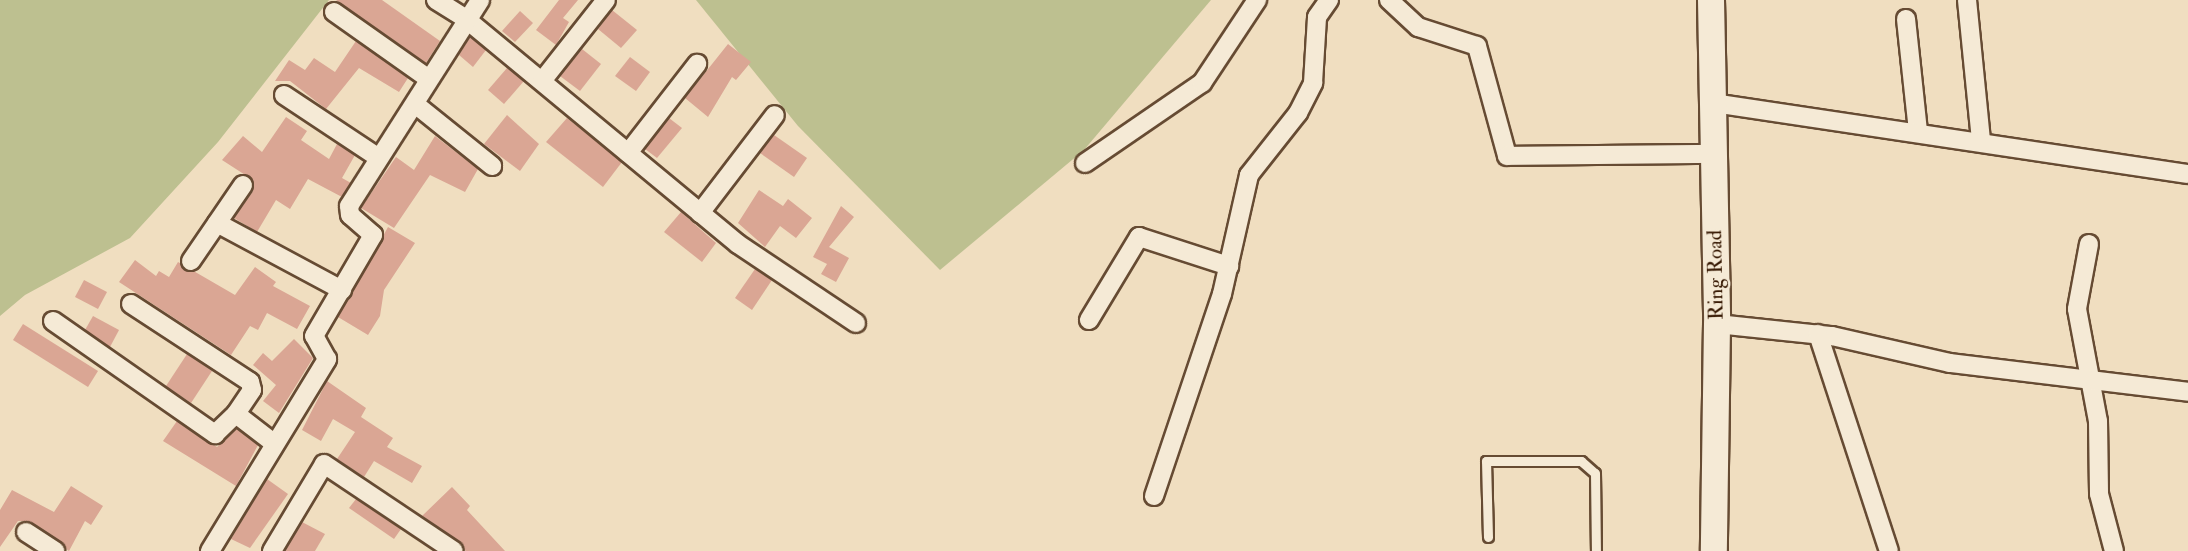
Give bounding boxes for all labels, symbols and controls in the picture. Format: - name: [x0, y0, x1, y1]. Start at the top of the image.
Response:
- street label: Ring Road: [1703, 230, 1729, 320]

